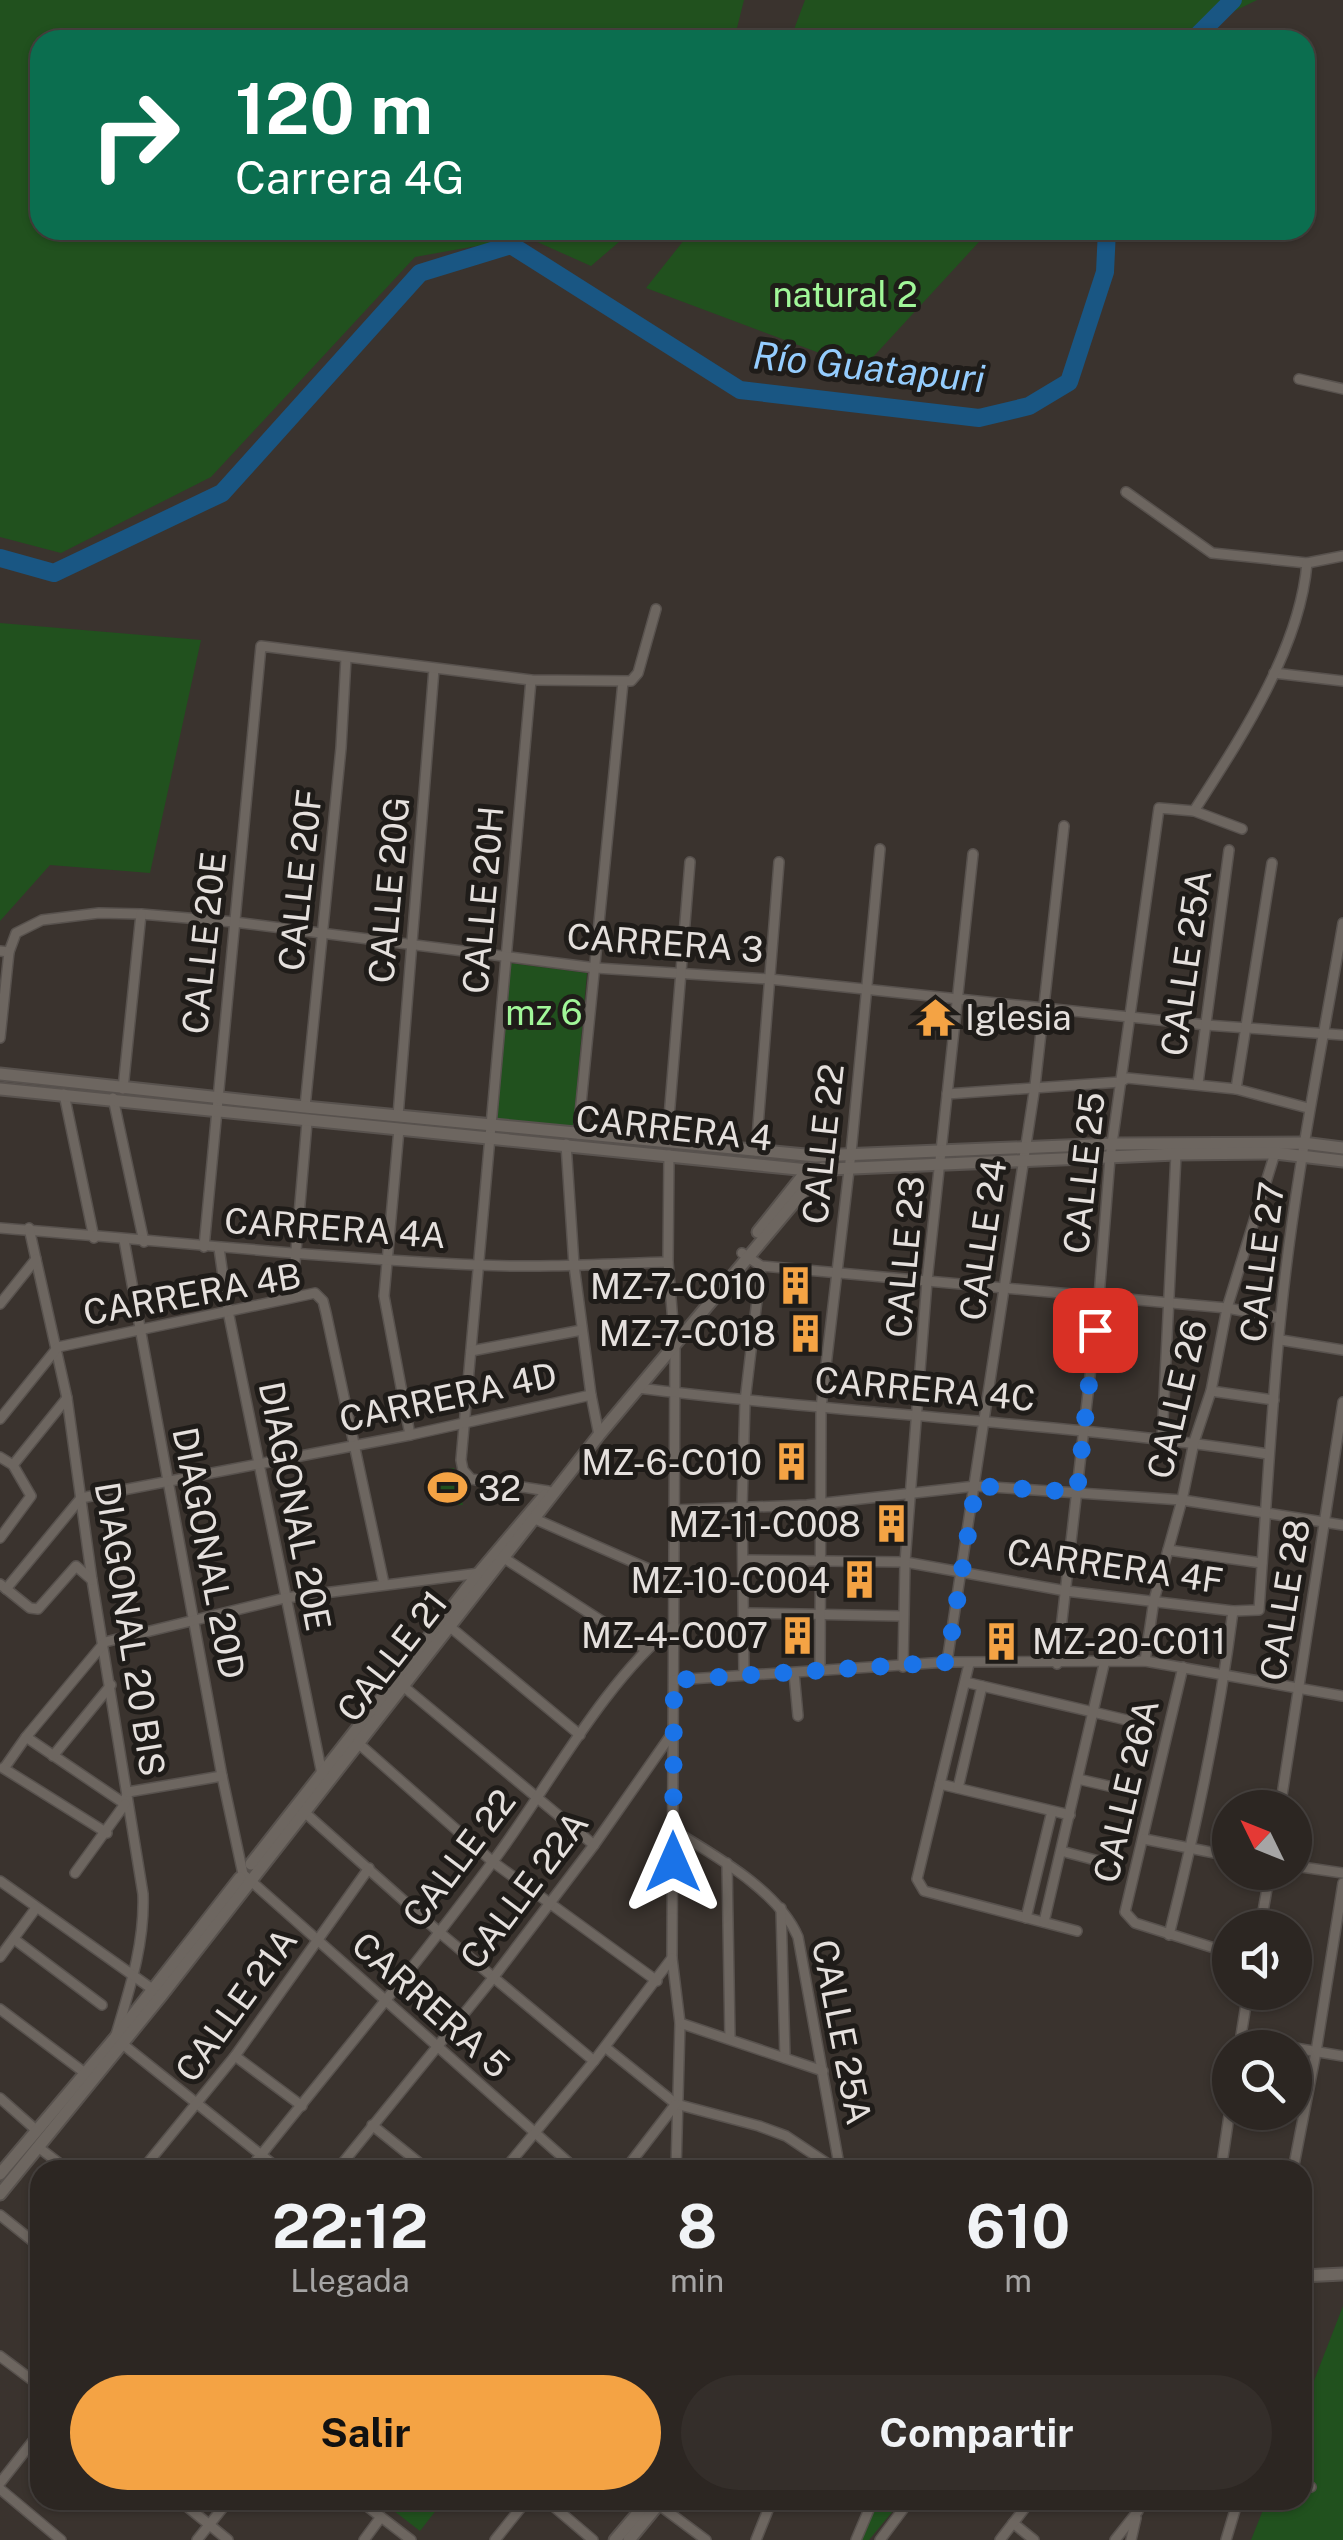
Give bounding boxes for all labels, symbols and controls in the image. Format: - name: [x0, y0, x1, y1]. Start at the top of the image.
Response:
- text: 120 m: [235, 67, 433, 150]
- icon: right: [70, 70, 200, 200]
- text: Carrera 4G: [235, 151, 465, 204]
- park label: natural 2: [772, 274, 918, 315]
- water label: Río Guatapuri: [751, 332, 987, 402]
- street label: CALLE 20F: [270, 787, 330, 973]
- street label: CALLE 20G: [360, 795, 418, 985]
- street label: CALLE 20H: [454, 804, 512, 996]
- street label: CALLE 20E: [174, 850, 234, 1036]
- street label: CALLE 25A: [1153, 867, 1219, 1059]
- street label: CARRERA 3: [565, 916, 765, 970]
- park label: mz 6: [505, 992, 583, 1033]
- temple icon: Iglesia: [914, 996, 956, 1038]
- place label: Iglesia: [965, 997, 1072, 1038]
- street label: CALLE 22: [794, 1062, 852, 1226]
- street label: CALLE 25: [1055, 1090, 1113, 1256]
- street label: CARRERA 4: [574, 1097, 774, 1159]
- street label: CALLE 24: [951, 1157, 1015, 1323]
- street label: CALLE 23: [878, 1175, 932, 1339]
- street label: CALLE 27: [1232, 1180, 1292, 1344]
- street label: CARRERA 4A: [223, 1200, 447, 1256]
- street label: CARRERA 4B: [80, 1255, 304, 1333]
- building icon: MZ-7-C010: [775, 1265, 817, 1307]
- place label: MZ-7-C010: [590, 1266, 766, 1307]
- pin: [1053, 1288, 1138, 1373]
- icon: arrive: [1068, 1303, 1123, 1358]
- building icon: MZ-7-C018: [785, 1312, 827, 1354]
- place label: MZ-7-C018: [599, 1313, 776, 1354]
- street label: CALLE 26: [1139, 1316, 1215, 1482]
- street label: CARRERA 4D: [336, 1354, 560, 1440]
- street label: CARRERA 4C: [813, 1359, 1037, 1419]
- street label: DIAGONAL 20E: [251, 1378, 339, 1634]
- street label: DIAGONAL 20D: [164, 1424, 254, 1682]
- building icon: MZ-6-C010: [771, 1441, 813, 1483]
- place label: MZ-6-C010: [581, 1442, 762, 1483]
- sports icon: 32: [427, 1467, 469, 1509]
- place label: 32: [478, 1468, 521, 1509]
- street label: DIAGONAL 20 BIS: [87, 1479, 173, 1779]
- building icon: MZ-11-C008: [870, 1503, 912, 1545]
- place label: MZ-11-C008: [668, 1504, 861, 1545]
- street label: CALLE 28: [1252, 1516, 1318, 1684]
- street label: CARRERA 4F: [1004, 1531, 1226, 1601]
- building icon: MZ-10-C004: [839, 1559, 881, 1601]
- place label: MZ-10-C004: [631, 1560, 830, 1601]
- street label: CALLE 21: [328, 1583, 456, 1729]
- building icon: MZ-4-C007: [777, 1614, 819, 1656]
- place label: MZ-4-C007: [581, 1615, 768, 1656]
- building icon: MZ-20-C011: [981, 1620, 1023, 1662]
- place label: MZ-20-C011: [1032, 1621, 1226, 1662]
- street label: CALLE 26A: [1085, 1695, 1167, 1887]
- street label: CALLE 22: [394, 1781, 524, 1935]
- north arrow: [1212, 1790, 1312, 1890]
- map controls: [1212, 1790, 1312, 2130]
- street label: CALLE 22A: [452, 1804, 596, 1976]
- position arrow: [621, 1810, 725, 1914]
- button: sound: [1212, 1910, 1312, 2010]
- street label: CALLE 21A: [167, 1921, 305, 2089]
- street label: CARRERA 5: [344, 1924, 518, 2086]
- street label: CALLE 25A: [804, 1936, 880, 2128]
- button: search: [1212, 2030, 1312, 2130]
- text: 22:12: [272, 2191, 428, 2262]
- text: 8: [677, 2191, 717, 2262]
- text: 610: [966, 2191, 1070, 2262]
- text: Llegada: [290, 2262, 410, 2299]
- text: min: [670, 2262, 724, 2299]
- text: m: [1004, 2262, 1032, 2299]
- button: Salir: [70, 2375, 661, 2490]
- button: Compartir: [681, 2375, 1272, 2490]

